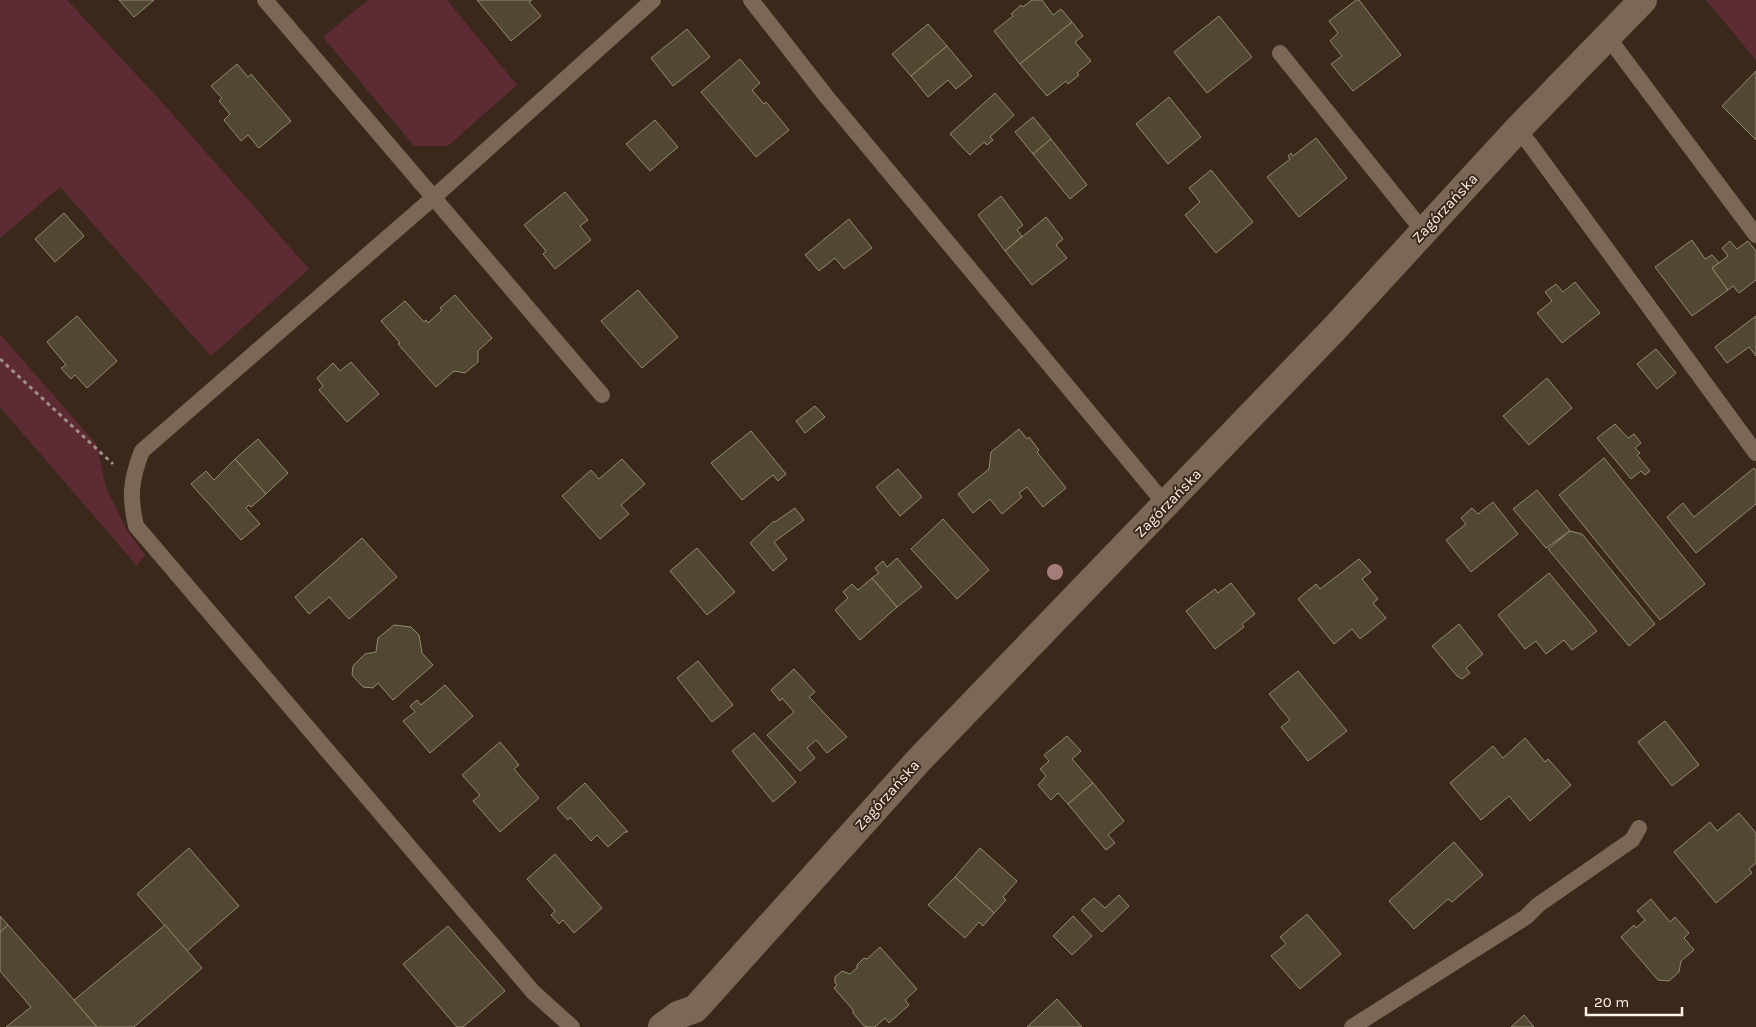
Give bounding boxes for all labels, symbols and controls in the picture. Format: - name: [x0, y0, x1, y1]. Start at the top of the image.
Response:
- street label: Zagórzańska: [1408, 170, 1482, 246]
- street label: Zagórzańska: [1131, 465, 1205, 541]
- street label: Zagórzańska: [851, 756, 923, 834]
- scale bar: [1586, 984, 1682, 1016]
- text: 20 m: [1594, 993, 1629, 1011]

